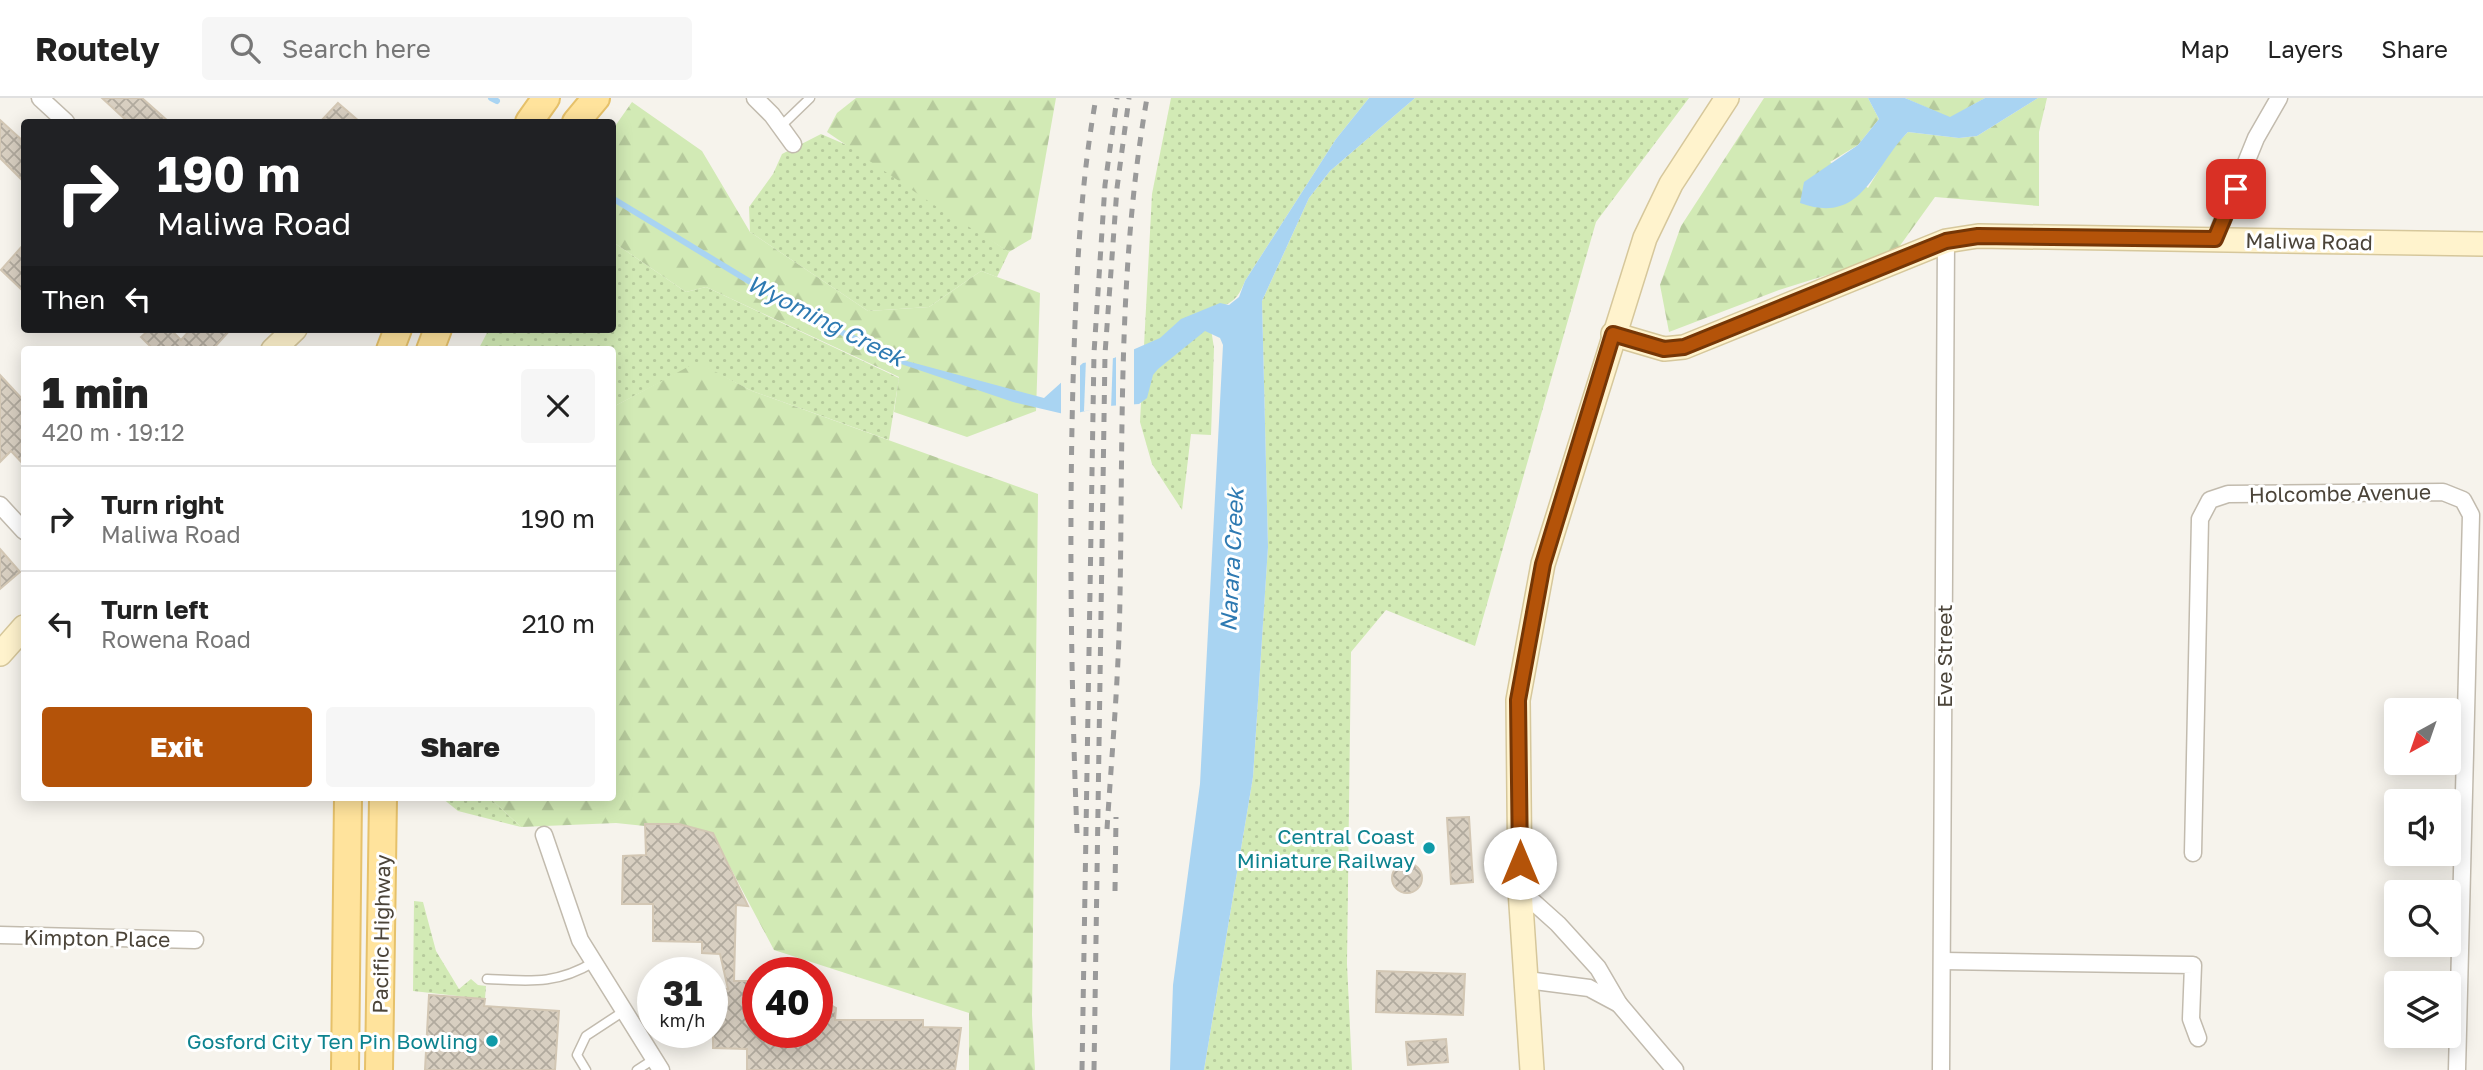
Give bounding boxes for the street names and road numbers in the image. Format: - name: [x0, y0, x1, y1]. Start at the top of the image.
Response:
- street label: Maliwa Road: [2245, 227, 2373, 255]
- street label: Holcombe Avenue: [2249, 478, 2431, 508]
- street label: Eve Street: [1931, 604, 1957, 708]
- street label: Pacific Highway: [367, 854, 395, 1014]
- street label: Kimpton Place: [23, 924, 171, 952]

